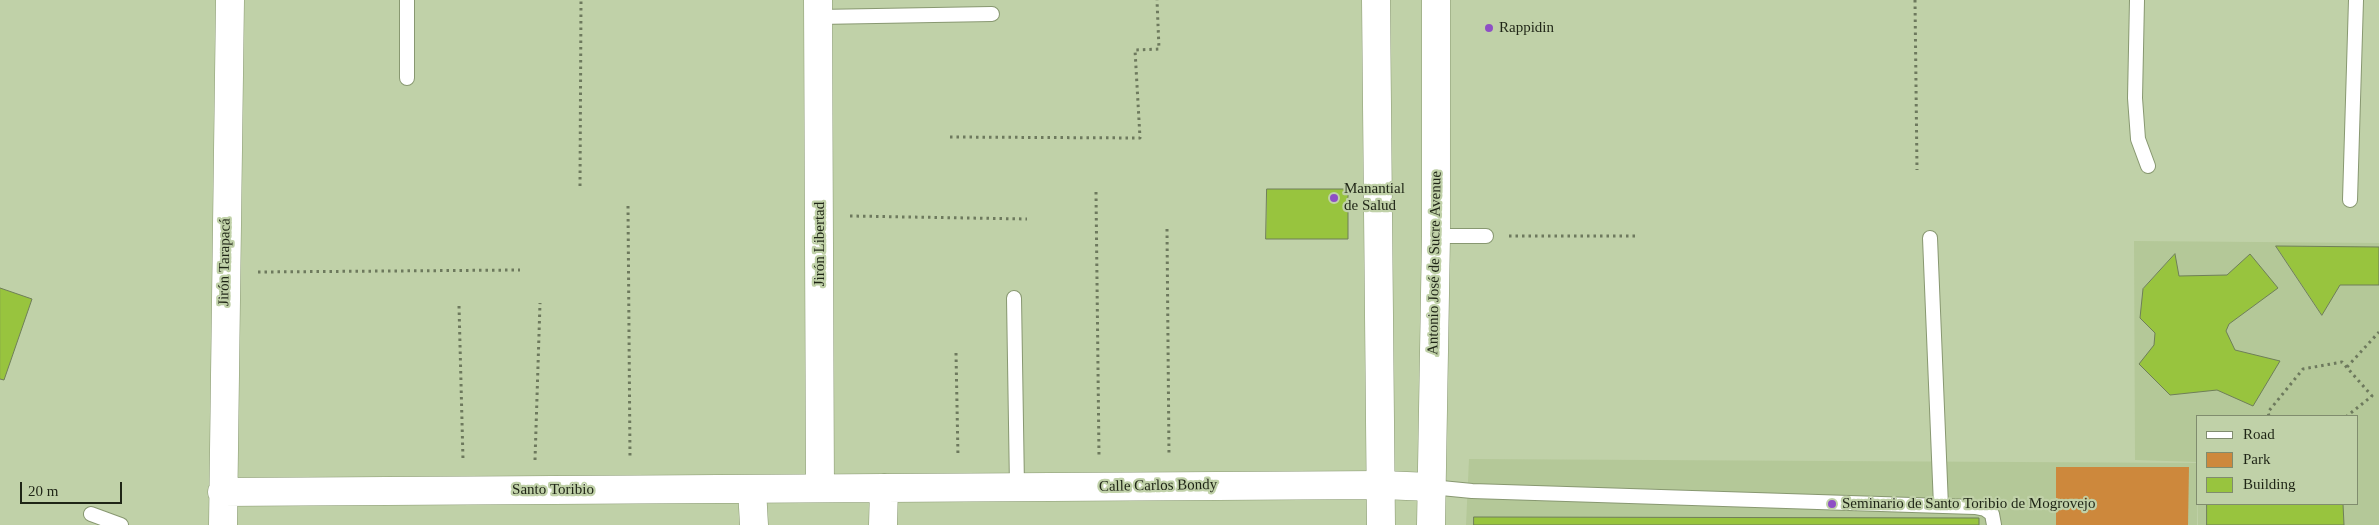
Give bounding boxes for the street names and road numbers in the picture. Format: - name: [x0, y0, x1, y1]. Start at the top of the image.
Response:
- street label: Antonio José de Sucre Avenue: [1424, 171, 1446, 355]
- street label: Jirón Libertad: [811, 202, 829, 286]
- street label: Jirón Tarapacá: [215, 218, 235, 306]
- street label: Calle Carlos Bondy: [1099, 476, 1217, 496]
- street label: Santo Toribio: [512, 481, 594, 499]

